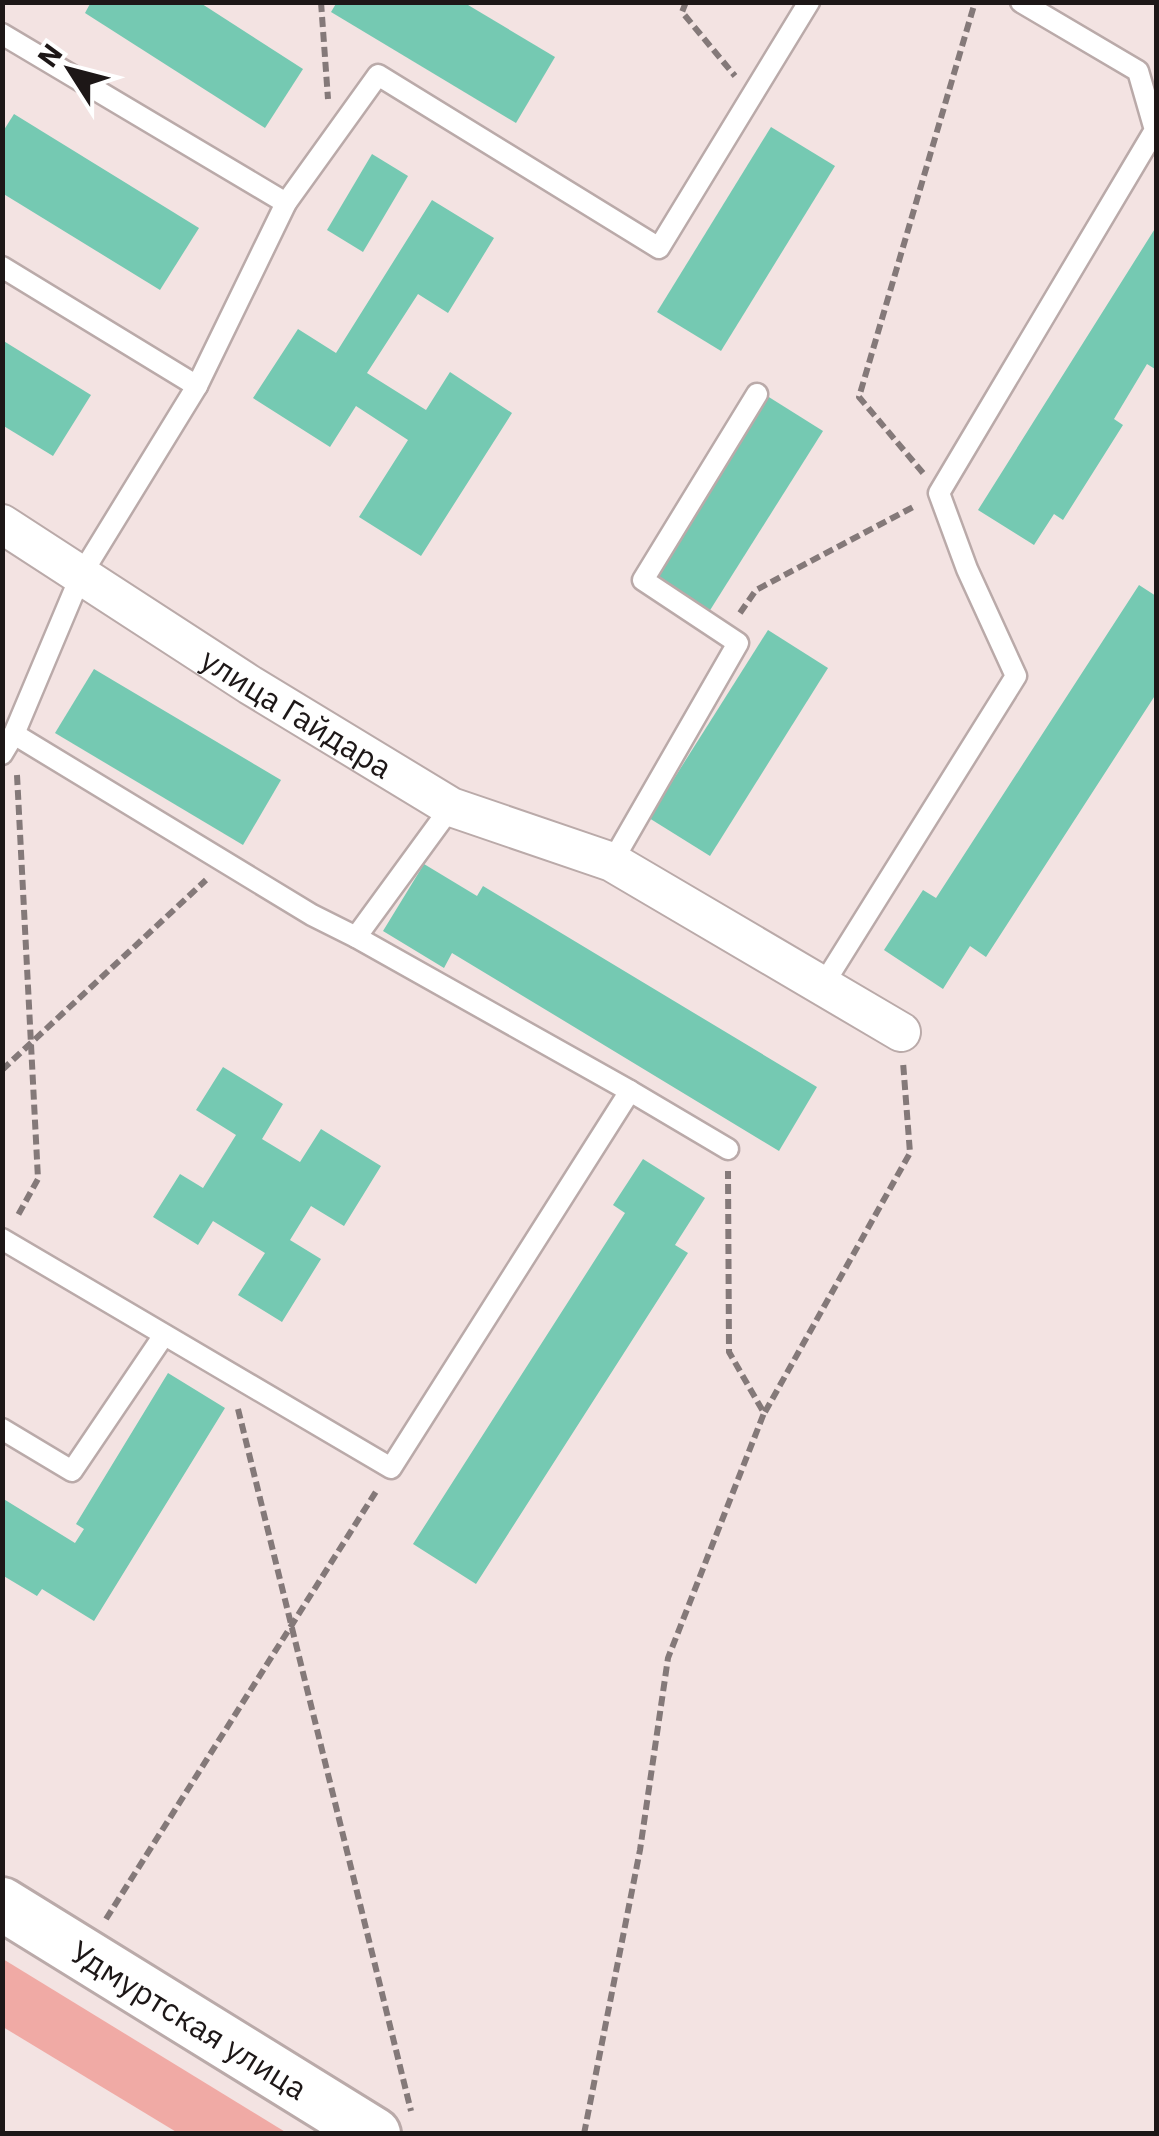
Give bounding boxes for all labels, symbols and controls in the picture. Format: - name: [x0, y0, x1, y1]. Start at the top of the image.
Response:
- north arrow: [20, 20, 120, 120]
- text: N: [28, 36, 70, 74]
- street label: улица Гайдара: [193, 638, 400, 788]
- street label: Удмуртская улица: [63, 1931, 315, 2109]

